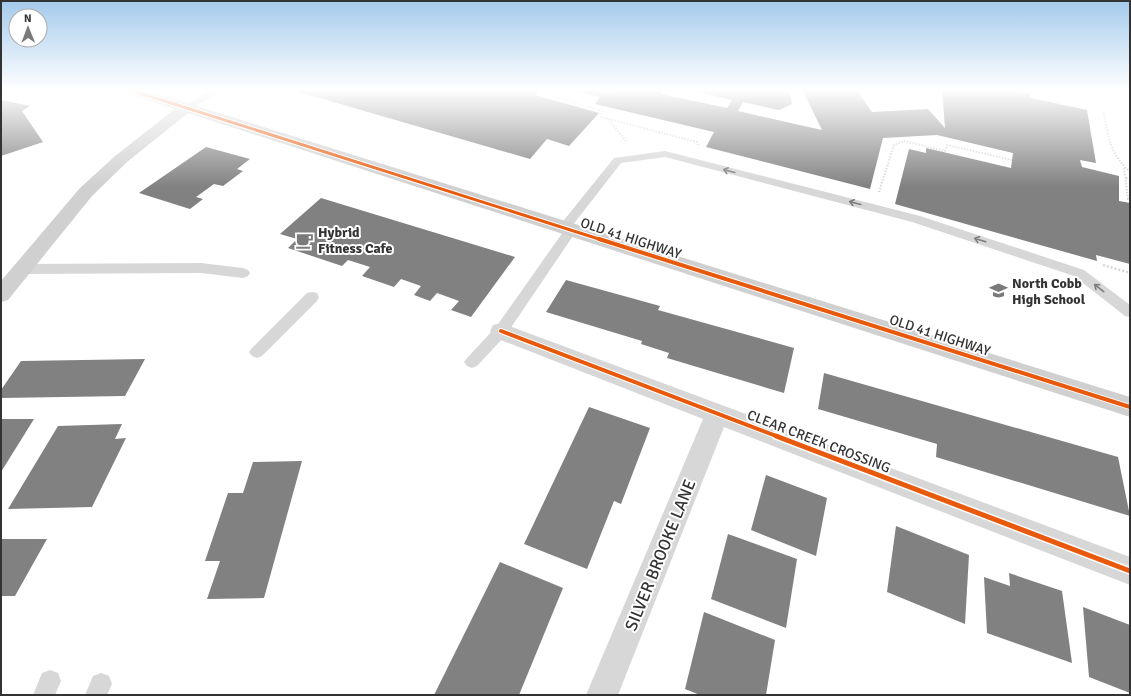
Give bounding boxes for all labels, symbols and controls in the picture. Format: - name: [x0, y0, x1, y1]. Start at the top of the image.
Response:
- north arrow: [8, 8, 48, 48]
- text: N: [24, 12, 32, 25]
- one-way arrow: [723, 166, 736, 174]
- one-way arrow: [849, 199, 862, 207]
- street label: OLD 41 HIGHWAY: [578, 214, 683, 263]
- place label: Hybrid Fitness Cafe: [318, 224, 393, 257]
- cafe icon: Hybrid Fitness Cafe: [295, 230, 315, 250]
- one-way arrow: [973, 236, 986, 243]
- place label: North Cobb High School: [1012, 275, 1086, 308]
- school or university icon: North Cobb High School: [989, 281, 1009, 301]
- one-way arrow: [1094, 284, 1105, 293]
- street label: OLD 41 HIGHWAY: [887, 311, 992, 360]
- street label: CLEAR CREEK CROSSING: [745, 406, 893, 477]
- street label: SILVER BROOKE LANE: [620, 476, 700, 634]

